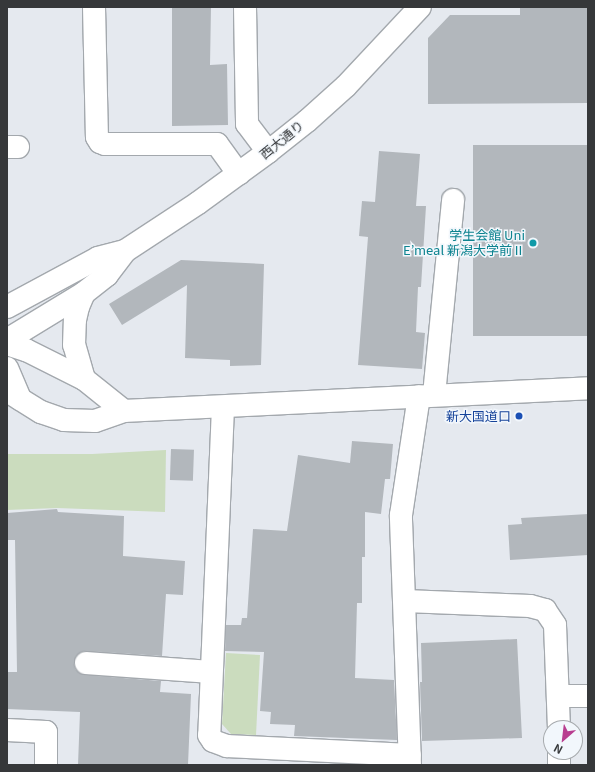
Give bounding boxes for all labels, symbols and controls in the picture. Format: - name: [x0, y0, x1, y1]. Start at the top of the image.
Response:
- street label: 西大通り: [257, 118, 307, 162]
- place label: 学生会館 Uni E’meal 新潟大学前Ⅱ: [403, 228, 525, 259]
- marker: 学生会館 Uni E’meal 新潟大学前Ⅱ: [528, 238, 538, 248]
- place label: 新大国道口: [446, 408, 511, 424]
- marker: 新大国道口: [514, 411, 524, 421]
- north arrow: [543, 720, 583, 760]
- text: N: [550, 741, 565, 759]

